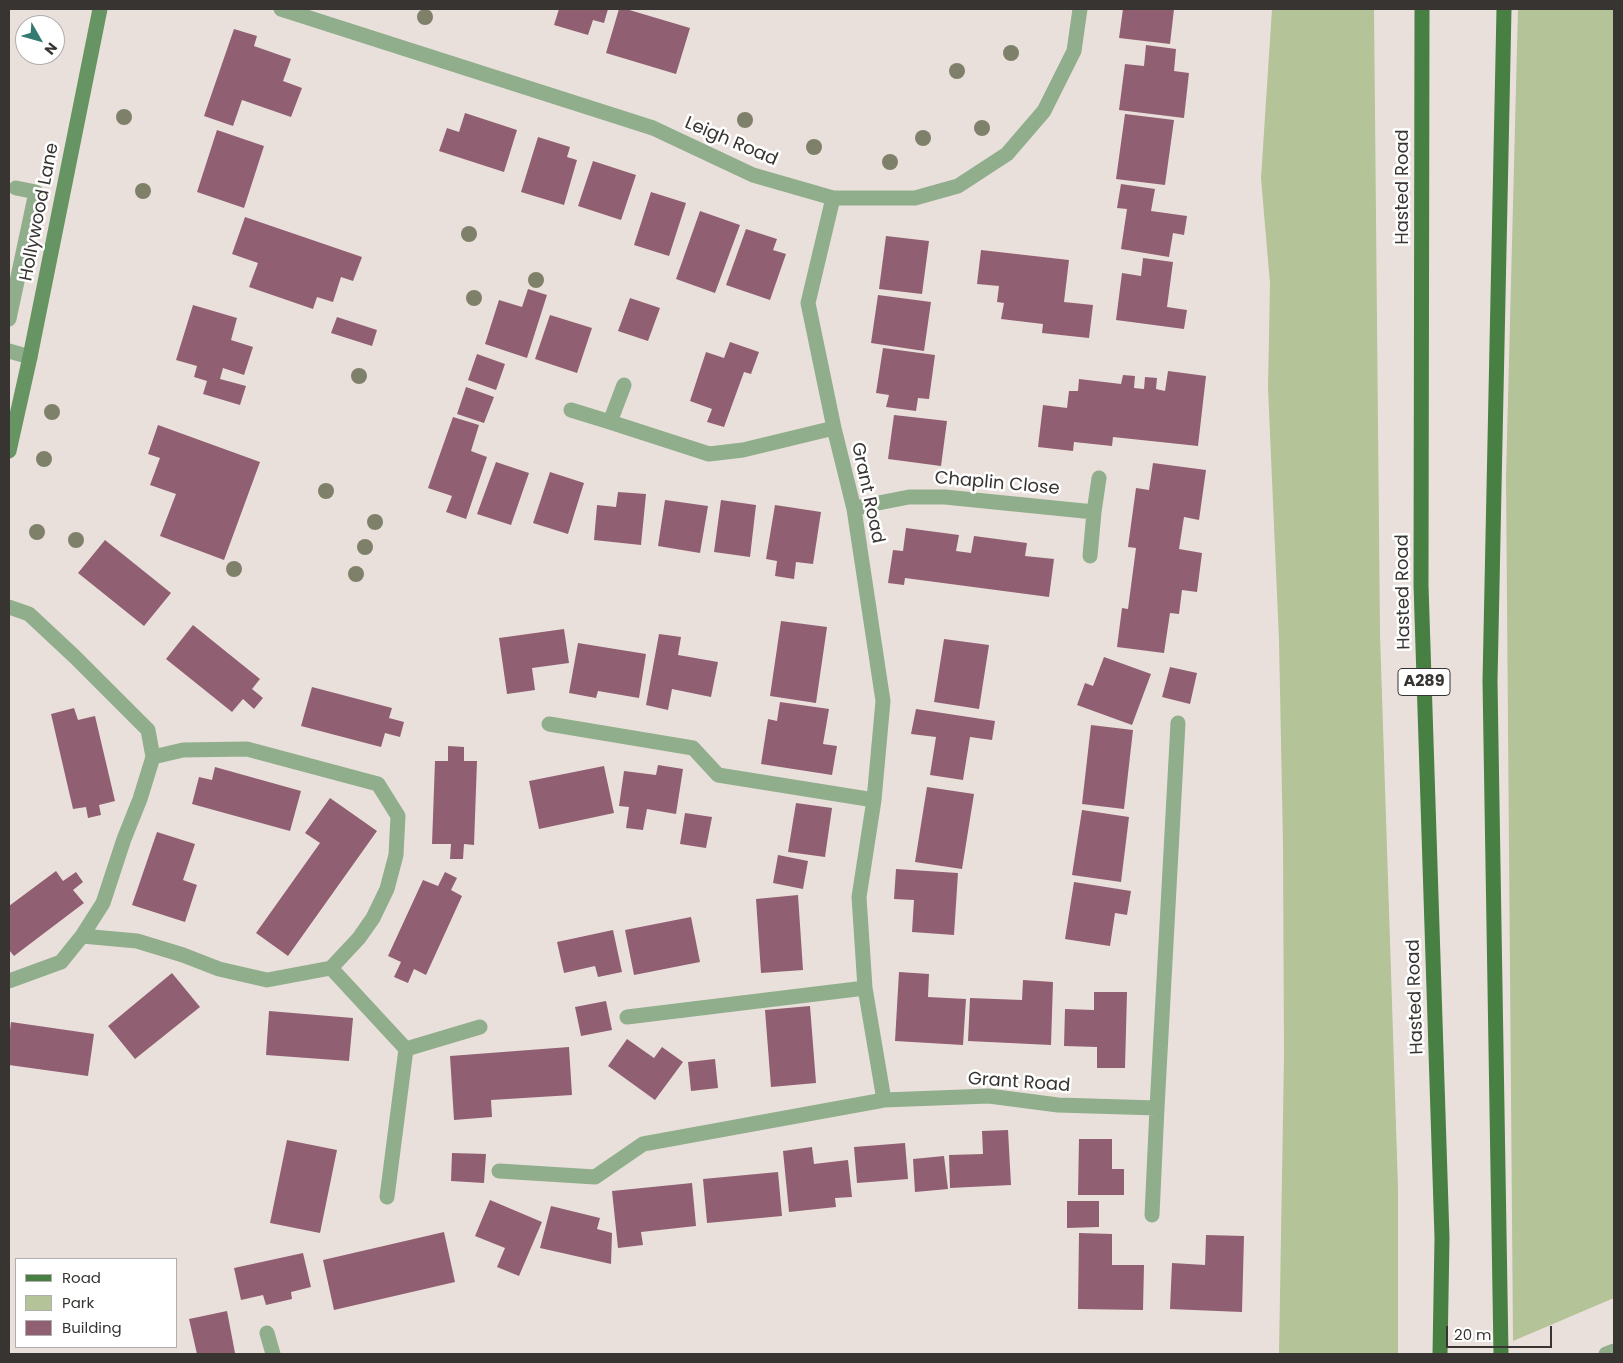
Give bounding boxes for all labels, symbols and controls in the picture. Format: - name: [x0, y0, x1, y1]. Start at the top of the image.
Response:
- north arrow: [15, 15, 65, 65]
- text: N: [40, 38, 62, 59]
- street label: Leigh Road: [681, 113, 781, 171]
- street label: Hasted Road: [1392, 129, 1414, 245]
- street label: Hollywood Lane: [16, 141, 64, 283]
- street label: Grant Road: [846, 441, 888, 545]
- street label: Chaplin Close: [934, 468, 1060, 500]
- street label: Hasted Road: [1392, 534, 1416, 650]
- road number: A289: [1398, 669, 1450, 696]
- street label: Hasted Road: [1403, 939, 1429, 1055]
- street label: Grant Road: [967, 1069, 1071, 1097]
- legend: [15, 1258, 178, 1348]
- text: Road: [62, 1267, 101, 1288]
- text: Park: [62, 1292, 94, 1313]
- scale bar: [1448, 1316, 1554, 1348]
- text: Building: [62, 1317, 122, 1338]
- text: 20 m: [1454, 1324, 1492, 1345]

